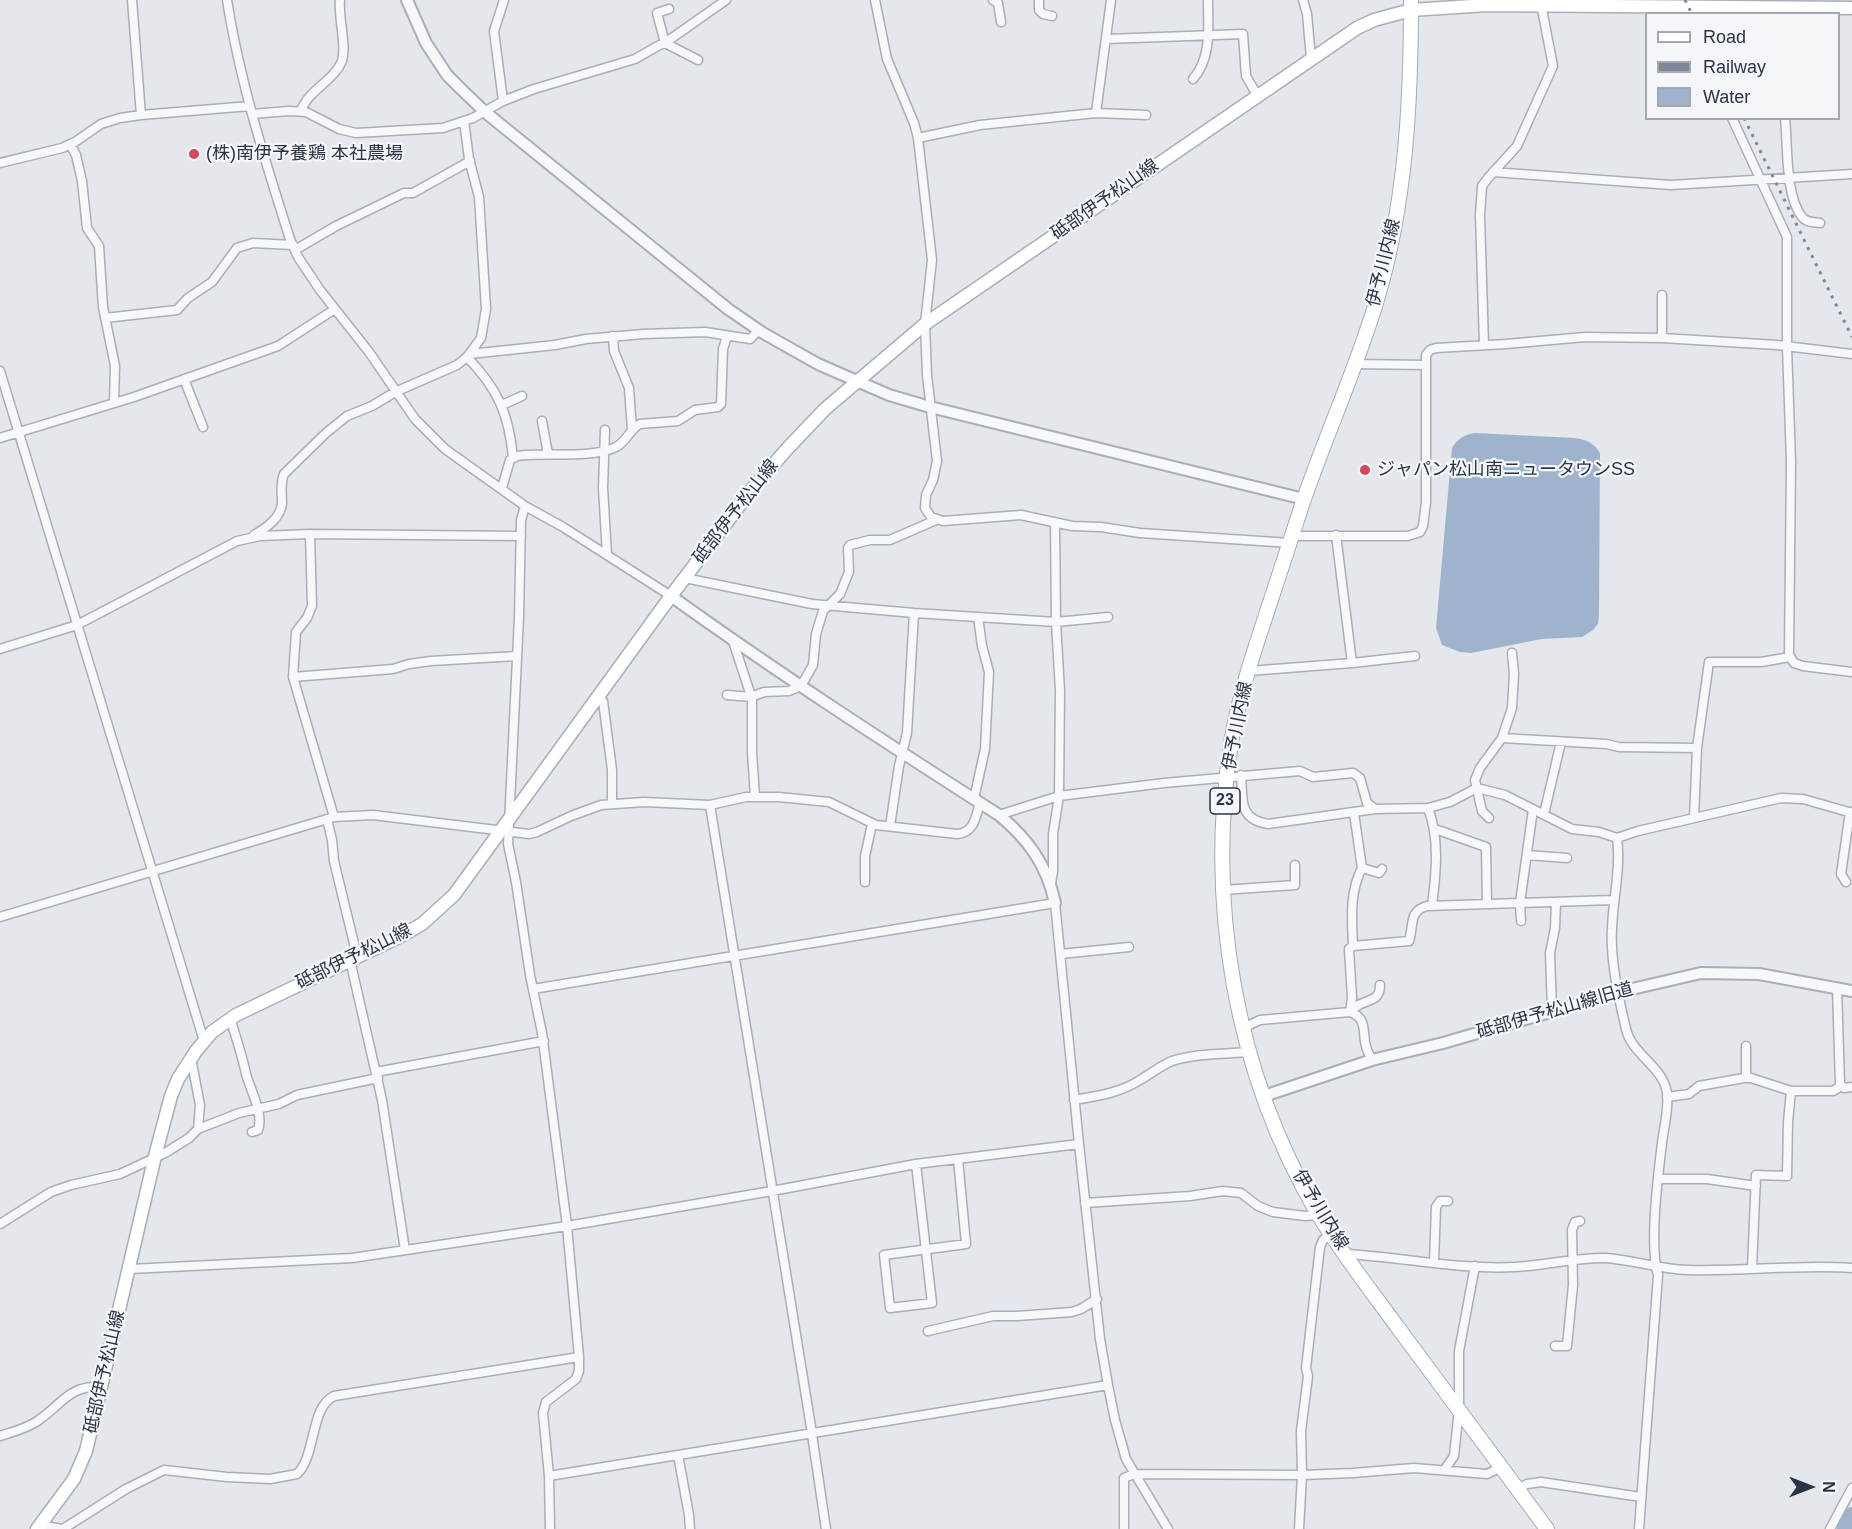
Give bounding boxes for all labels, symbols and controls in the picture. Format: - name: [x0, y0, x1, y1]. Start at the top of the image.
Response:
- legend: [1645, 12, 1840, 120]
- text: Road: [1703, 27, 1746, 47]
- text: Railway: [1703, 57, 1766, 77]
- text: Water: [1703, 87, 1750, 107]
- place label: (株)南伊予養鶏 本社農場: [206, 143, 403, 165]
- marker: (株)南伊予養鶏 本社農場: [187, 147, 201, 161]
- street label: 砥部伊予松山線: [1047, 155, 1163, 245]
- street label: 伊予川内線: [1363, 217, 1405, 309]
- street label: 砥部伊予松山線: [689, 456, 783, 568]
- place label: ジャパン松山南ニュータウンSS: [1377, 459, 1635, 481]
- marker: ジャパン松山南ニュータウンSS: [1358, 463, 1372, 477]
- street label: 伊予川内線: [1219, 680, 1257, 772]
- road number: 23: [1210, 788, 1240, 814]
- street label: 砥部伊予松山線: [293, 920, 415, 994]
- street label: 砥部伊予松山線旧道: [1474, 978, 1636, 1044]
- street label: 伊予川内線: [1288, 1166, 1352, 1254]
- street label: 砥部伊予松山線: [80, 1308, 130, 1436]
- north arrow: [1780, 1457, 1840, 1517]
- text: N: [1820, 1481, 1837, 1493]

